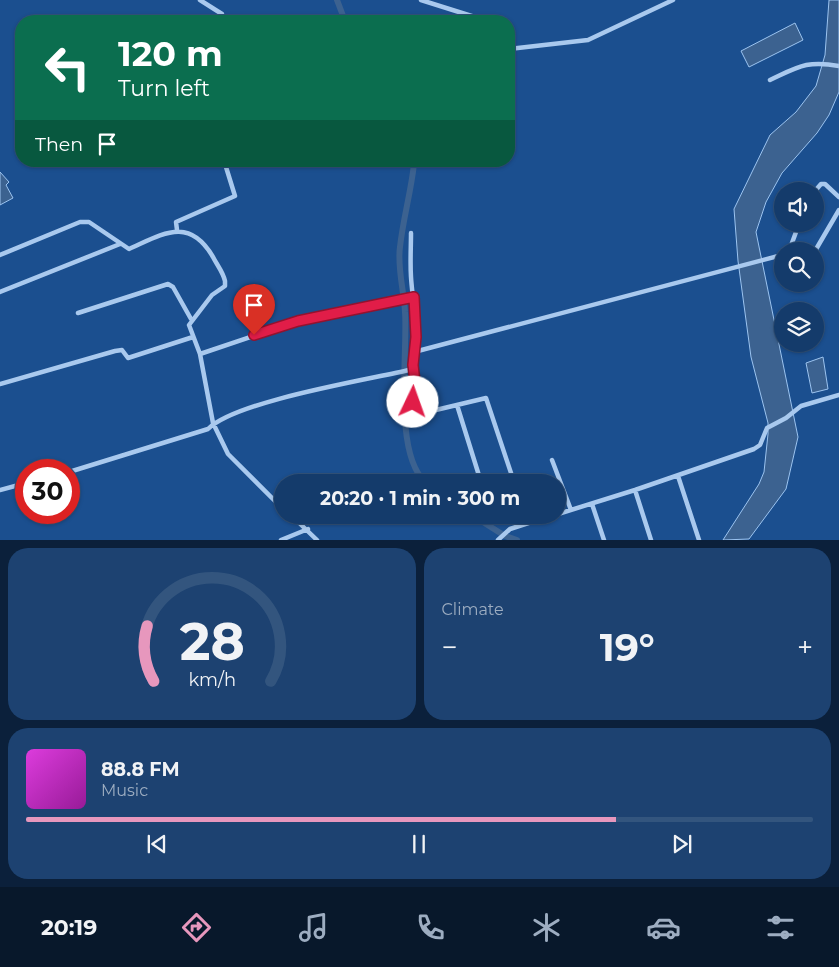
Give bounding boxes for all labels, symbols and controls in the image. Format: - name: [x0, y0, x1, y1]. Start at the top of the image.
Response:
- text: 120 m: [118, 32, 223, 75]
- icon: left: [35, 35, 100, 100]
- text: Turn left: [118, 75, 210, 102]
- icon: arrive: [93, 130, 121, 158]
- text: Then: [35, 133, 83, 156]
- map controls: [774, 182, 824, 352]
- button: sound: [774, 182, 824, 232]
- button: search: [774, 242, 824, 292]
- pin: [233, 284, 275, 335]
- icon: arrive: [240, 291, 268, 319]
- button: layers: [774, 302, 824, 352]
- position arrow: [386, 375, 438, 427]
- speed limit sign: 30: [15, 459, 80, 524]
- text: 20:20 · 1 min · 300 m: [320, 487, 520, 510]
- text: Climate: [442, 600, 504, 619]
- text: 28: [179, 610, 244, 673]
- text: 19°: [600, 624, 655, 671]
- text: −: [442, 630, 458, 664]
- text: +: [797, 630, 813, 664]
- text: km/h: [188, 669, 236, 690]
- text: 88.8 FM: [101, 758, 180, 781]
- text: Music: [101, 781, 148, 800]
- icon: previous: [143, 830, 171, 858]
- icon: pause: [405, 830, 433, 858]
- icon: next: [668, 830, 696, 858]
- icon: directions: [179, 910, 214, 945]
- icon: music: [296, 910, 331, 945]
- icon: phone: [413, 910, 448, 945]
- icon: climate: [529, 910, 564, 945]
- icon: car: [646, 910, 681, 945]
- icon: filters: [763, 910, 798, 945]
- text: 20:19: [41, 914, 97, 941]

